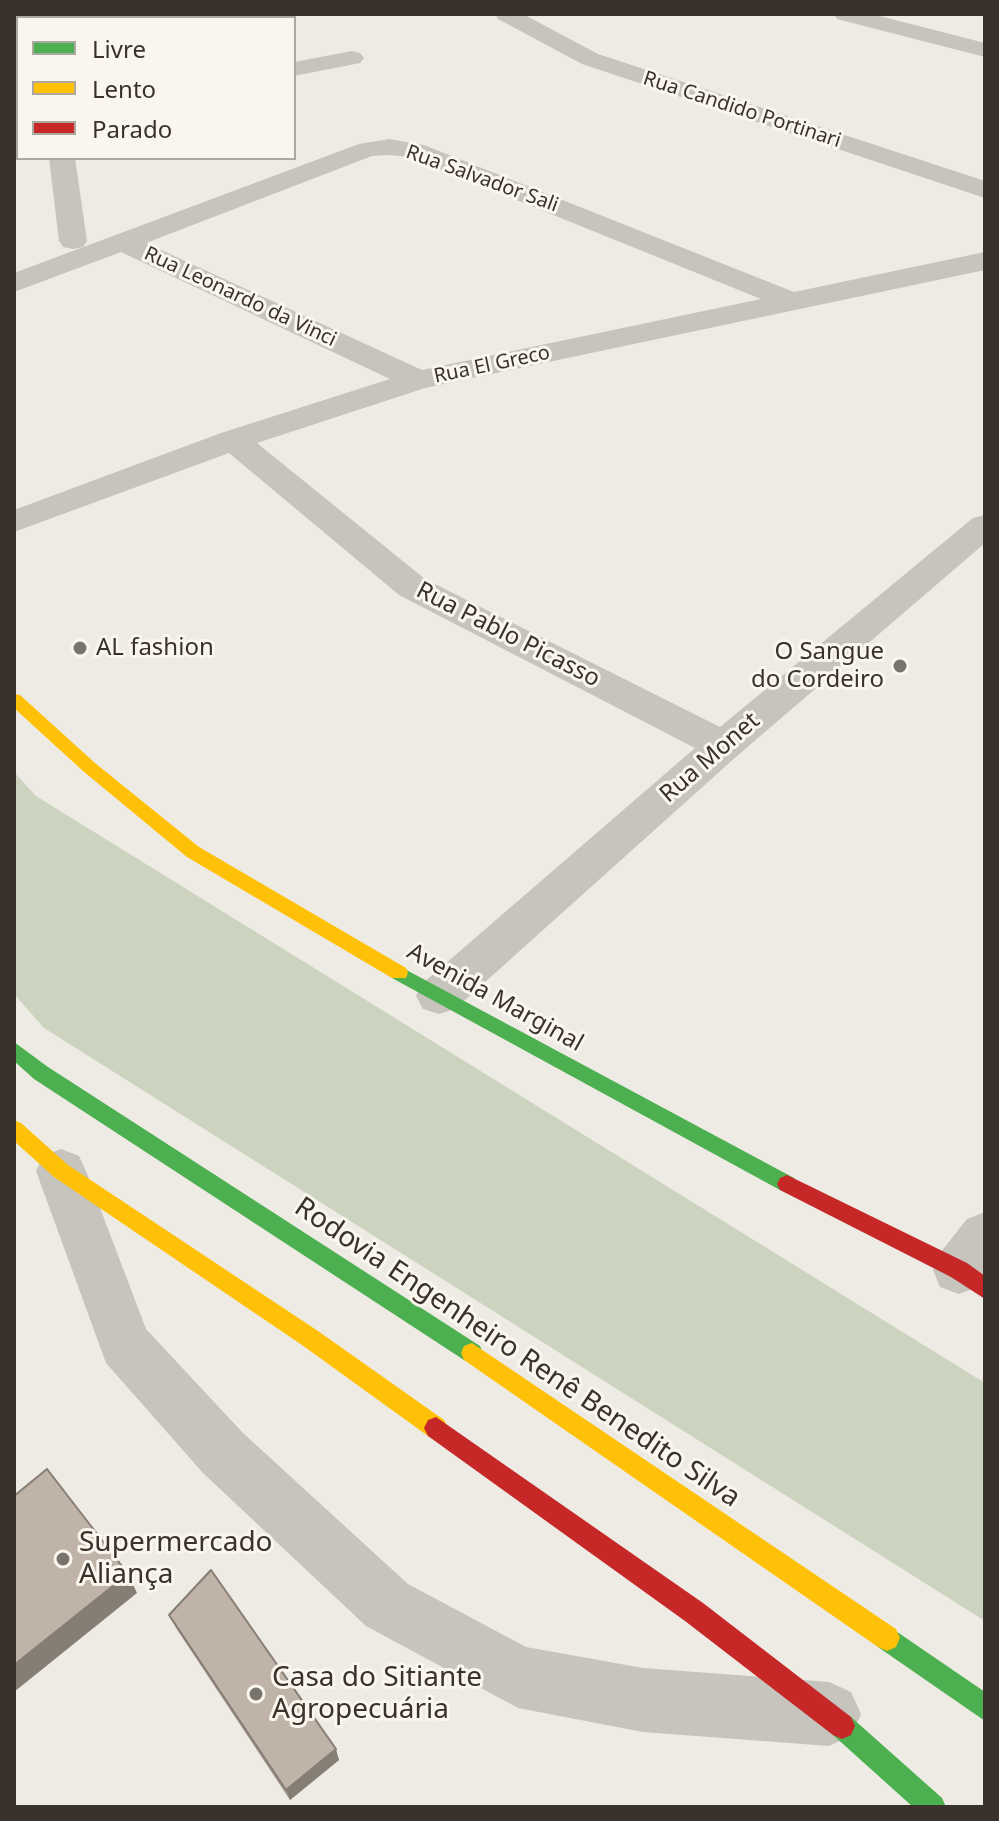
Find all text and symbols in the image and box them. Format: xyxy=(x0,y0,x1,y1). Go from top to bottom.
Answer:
legend xyxy=(16,16,296,160)
text: Livre xyxy=(92,32,146,65)
street label: Rua Candido Portinari xyxy=(640,67,844,153)
text: Lento xyxy=(92,72,156,105)
text: Parado xyxy=(92,112,172,145)
street label: Rua Salvador Sali xyxy=(403,140,561,218)
street label: Rua Leonardo da Vinci xyxy=(140,242,340,352)
street label: Rua El Greco xyxy=(432,341,552,389)
street label: Rua Pablo Picasso xyxy=(411,576,605,694)
place label: AL fashion xyxy=(96,634,214,662)
place label: O Sangue do Cordeiro xyxy=(751,638,884,694)
marker: AL fashion xyxy=(71,639,89,657)
marker: O Sangue do Cordeiro xyxy=(891,657,909,675)
street label: Rua Monet xyxy=(654,707,766,809)
street label: Avenida Marginal xyxy=(402,938,588,1058)
street label: Rodovia Engenheiro Renê Benedito Silva xyxy=(288,1191,746,1515)
place label: Supermercado Aliança xyxy=(79,1526,273,1592)
marker: Supermercado Aliança xyxy=(54,1550,72,1568)
place label: Casa do Sitiante Agropecuária xyxy=(272,1661,482,1727)
marker: Casa do Sitiante Agropecuária xyxy=(247,1685,265,1703)

